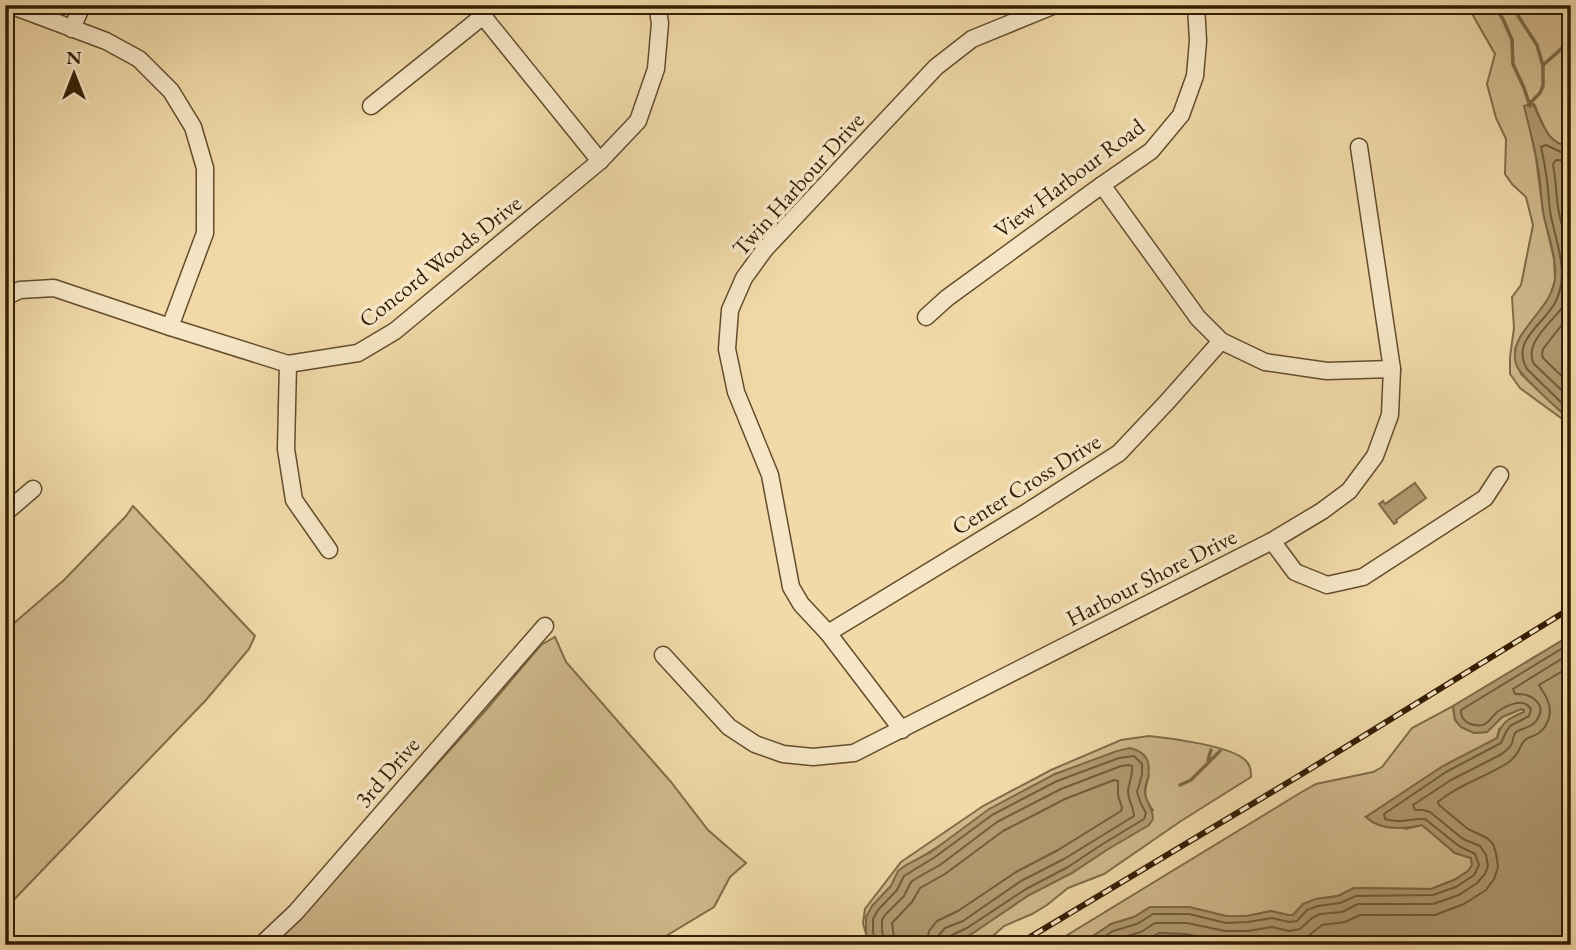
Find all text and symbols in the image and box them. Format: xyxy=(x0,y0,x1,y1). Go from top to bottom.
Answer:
north arrow xyxy=(38,38,108,108)
text: N xyxy=(66,45,82,70)
street label: Twin Harbour Drive xyxy=(725,106,871,262)
street label: View Harbour Road xyxy=(988,111,1151,245)
street label: Concord Woods Drive xyxy=(353,188,527,334)
street label: Center Cross Drive xyxy=(946,426,1106,542)
street label: Harbour Shore Drive xyxy=(1061,521,1241,633)
street label: 3rd Drive xyxy=(348,730,426,814)

